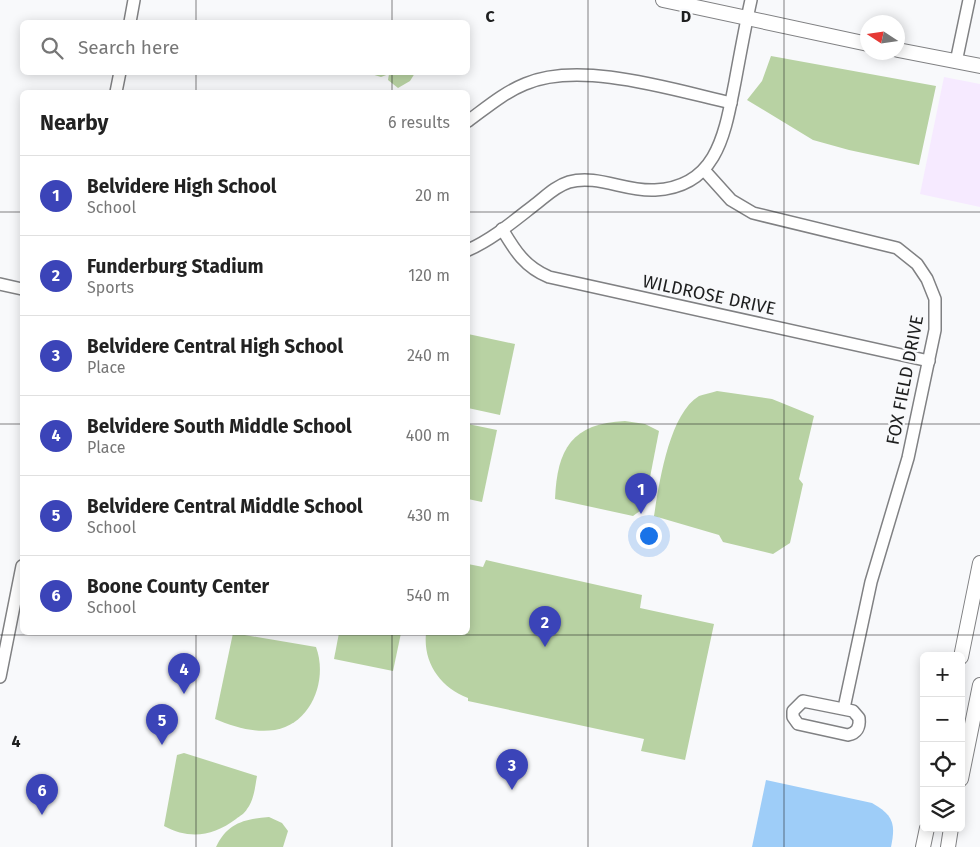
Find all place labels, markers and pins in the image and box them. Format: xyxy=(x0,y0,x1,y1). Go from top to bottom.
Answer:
pin: 1 xyxy=(625,473,657,514)
pin: 2 xyxy=(529,606,561,647)
pin: 4 xyxy=(168,653,200,694)
pin: 5 xyxy=(146,704,178,745)
pin: 3 xyxy=(496,749,528,790)
pin: 6 xyxy=(26,774,58,815)

